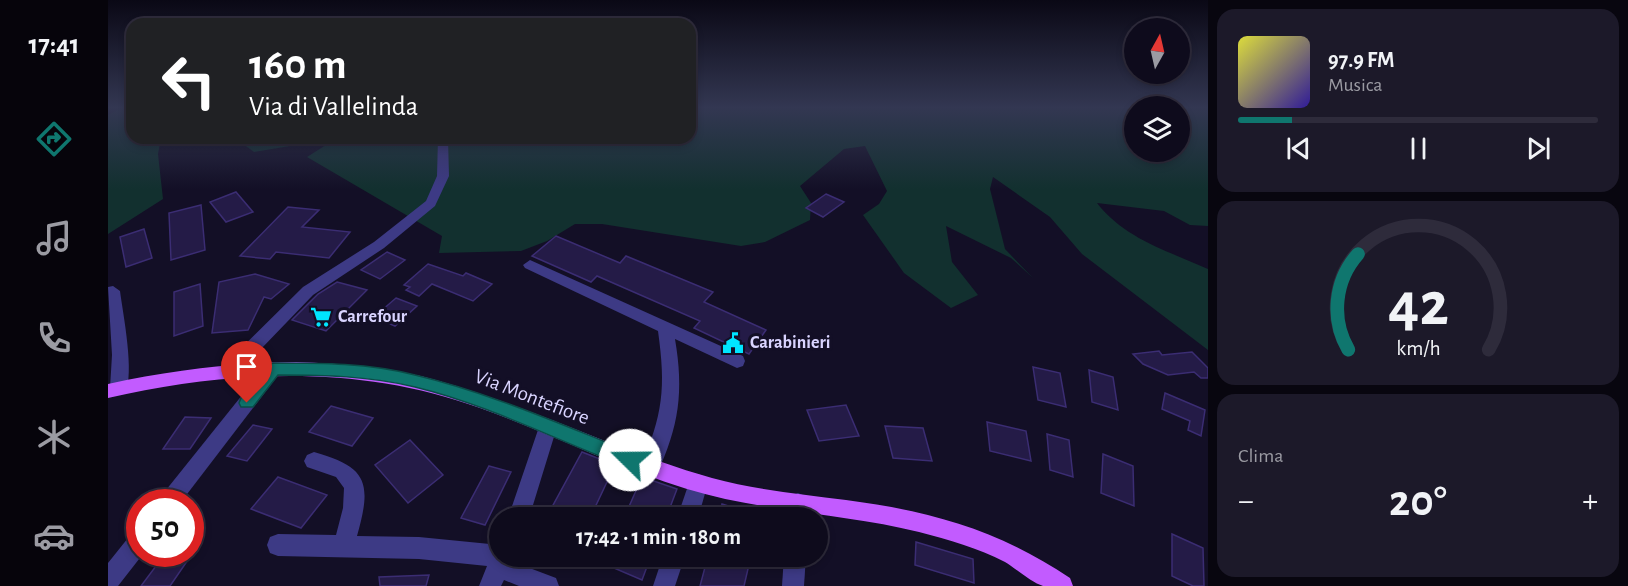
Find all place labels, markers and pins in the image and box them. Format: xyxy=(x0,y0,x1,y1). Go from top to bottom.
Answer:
supermarket icon: Carrefour xyxy=(309,305,333,329)
place label: Carrefour xyxy=(338,308,408,326)
public building icon: Carabinieri xyxy=(721,331,745,355)
place label: Carabinieri xyxy=(750,334,830,352)
pin xyxy=(221,341,272,403)

